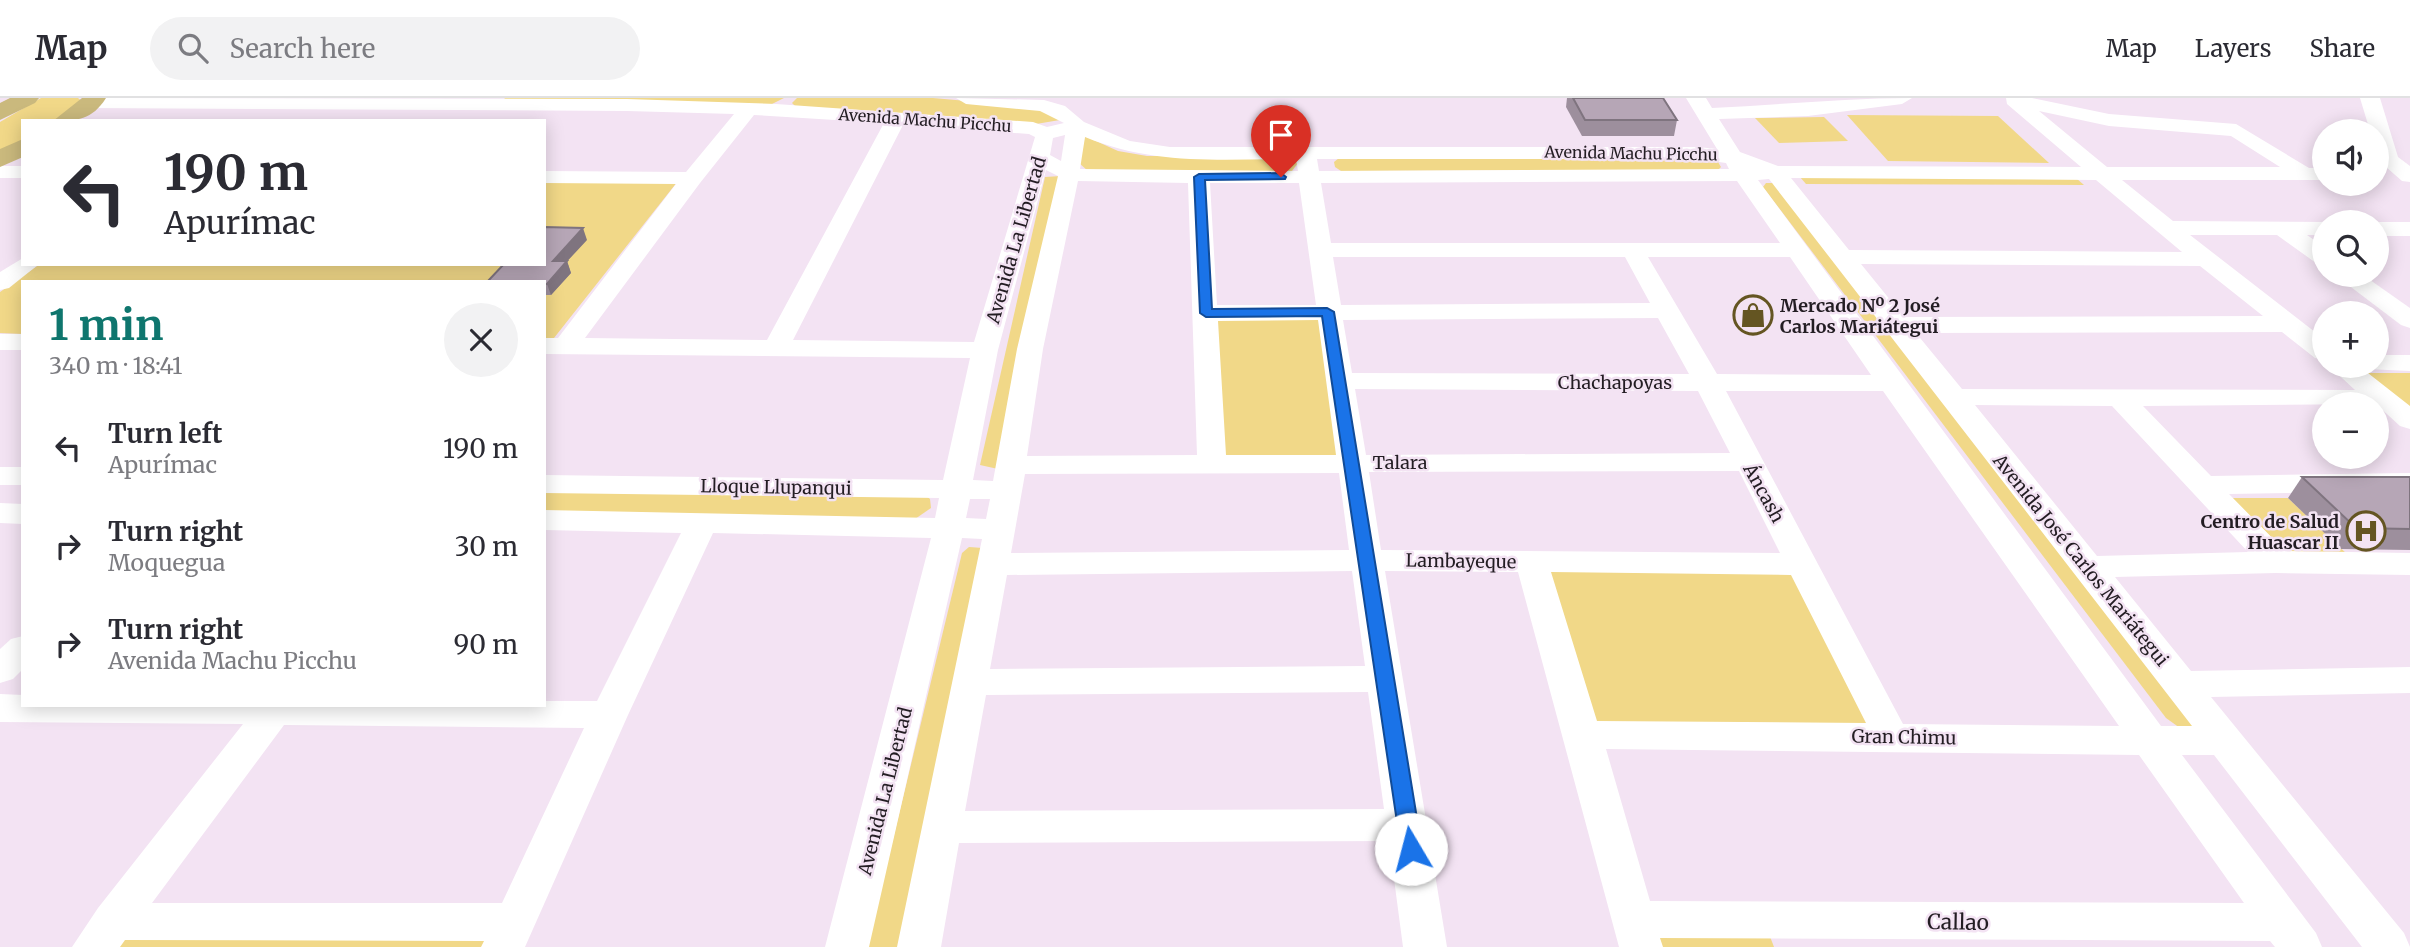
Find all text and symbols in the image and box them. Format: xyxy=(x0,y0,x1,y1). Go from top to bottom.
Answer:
search box xyxy=(150,17,640,80)
text: Map xyxy=(35,28,108,69)
icon: search xyxy=(174,29,212,67)
text: Search here xyxy=(230,32,375,65)
text: Map xyxy=(2106,33,2157,64)
text: Layers xyxy=(2195,33,2271,64)
text: Share xyxy=(2309,33,2375,64)
street label: Avenida Machu Picchu xyxy=(837,104,1012,136)
pin xyxy=(1251,105,1311,177)
icon: arrive xyxy=(1262,116,1300,154)
map controls xyxy=(2312,119,2389,469)
button: sound xyxy=(2312,119,2389,196)
street label: Avenida Machu Picchu xyxy=(1543,141,1718,165)
text: 190 m xyxy=(164,142,308,203)
icon: left xyxy=(49,147,140,238)
street label: Avenida La Libertad xyxy=(981,154,1051,327)
text: Apurímac xyxy=(164,203,316,243)
button: search xyxy=(2312,210,2389,287)
shop icon: Mercado Nº 2 José Carlos Mariátegui xyxy=(1732,294,1774,336)
place label: Mercado Nº 2 José Carlos Mariátegui xyxy=(1780,294,1940,338)
text: 1 min xyxy=(49,299,163,351)
button: + xyxy=(2312,301,2389,378)
button: close xyxy=(444,303,518,377)
text: 340 m · 18:41 xyxy=(49,351,182,380)
street label: Chachapoyas xyxy=(1558,371,1672,394)
button: − xyxy=(2312,392,2389,469)
text: Turn left xyxy=(108,417,222,450)
icon: left xyxy=(49,429,87,467)
text: 190 m xyxy=(443,432,518,465)
street label: Avenida José Carlos Mariátegui xyxy=(1988,449,2174,671)
text: Apurímac xyxy=(108,450,217,479)
street label: Talara xyxy=(1373,451,1428,474)
street label: Áncash xyxy=(1738,459,1790,527)
street label: Lloque Llupanqui xyxy=(700,474,852,500)
place label: Centro de Salud Huascar II xyxy=(2201,510,2339,554)
hospital icon: Centro de Salud Huascar II xyxy=(2345,510,2387,552)
text: Turn right xyxy=(108,515,243,548)
icon: right xyxy=(49,527,87,565)
text: 30 m xyxy=(455,530,518,563)
text: Moquegua xyxy=(108,548,225,577)
street label: Lambayeque xyxy=(1406,549,1516,573)
text: Turn right xyxy=(108,613,243,646)
icon: right xyxy=(49,625,87,663)
text: 90 m xyxy=(454,628,518,661)
text: Avenida Machu Picchu xyxy=(108,646,357,675)
street label: Avenida La Libertad xyxy=(853,704,917,878)
street label: Gran Chimu xyxy=(1851,725,1957,749)
position arrow xyxy=(1374,812,1448,886)
street label: Callao xyxy=(1927,908,1989,936)

